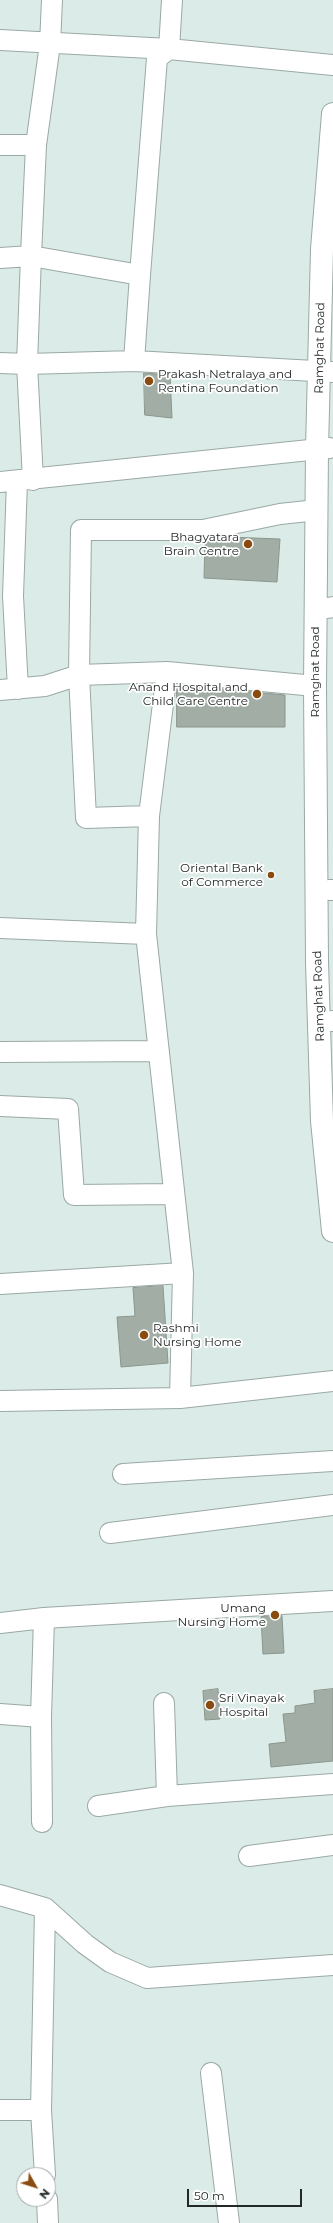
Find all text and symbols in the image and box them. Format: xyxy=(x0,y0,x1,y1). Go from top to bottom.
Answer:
street label: Ramghat Road xyxy=(312,302,328,394)
place label: Prakash Netralaya and Rentina Foundation xyxy=(158,367,292,395)
marker: Prakash Netralaya and Rentina Foundation xyxy=(143,375,155,387)
place label: Bhagyatara Brain Centre xyxy=(164,530,239,558)
marker: Bhagyatara Brain Centre xyxy=(242,538,254,550)
street label: Ramghat Road xyxy=(308,626,322,718)
place label: Anand Hospital and Child Care Centre xyxy=(129,680,248,708)
marker: Anand Hospital and Child Care Centre xyxy=(251,688,263,700)
place label: Oriental Bank of Commerce xyxy=(180,861,263,889)
marker: Oriental Bank of Commerce xyxy=(266,870,276,880)
street label: Ramghat Road xyxy=(310,950,328,1042)
place label: Rashmi Nursing Home xyxy=(153,1321,241,1349)
marker: Rashmi Nursing Home xyxy=(138,1329,150,1341)
place label: Umang Nursing Home xyxy=(178,1601,266,1629)
marker: Umang Nursing Home xyxy=(269,1609,281,1621)
place label: Sri Vinayak Hospital xyxy=(219,1691,284,1719)
marker: Sri Vinayak Hospital xyxy=(204,1699,216,1711)
north arrow xyxy=(16,2167,56,2207)
scale bar xyxy=(189,2181,304,2207)
text: N xyxy=(36,2186,53,2202)
text: 50 m xyxy=(194,2188,225,2203)

